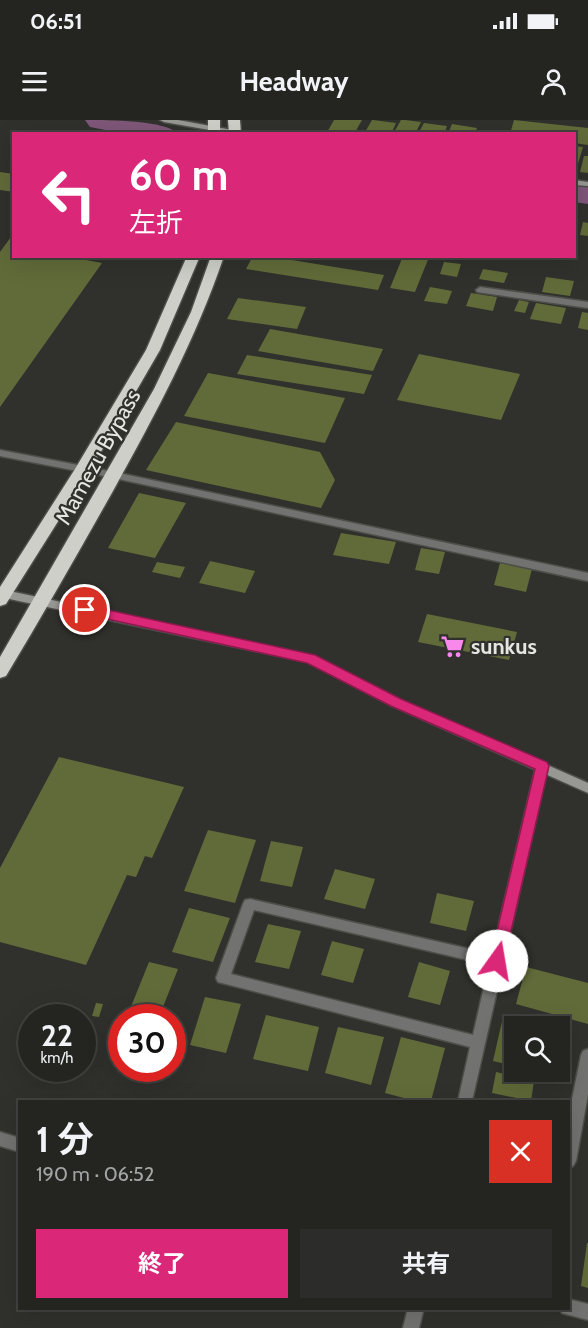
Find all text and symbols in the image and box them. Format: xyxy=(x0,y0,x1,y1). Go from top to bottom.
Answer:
text: 06:51 xyxy=(30,8,83,35)
icon: menu xyxy=(18,65,51,98)
text: Headway xyxy=(240,65,348,98)
icon: person xyxy=(537,65,570,98)
text: 60 m xyxy=(129,149,228,201)
icon: left xyxy=(30,156,108,234)
text: 左折 xyxy=(129,206,183,239)
street label: Mamezu Bypass xyxy=(50,385,146,529)
pin xyxy=(59,584,110,635)
icon: arrive xyxy=(68,593,101,626)
supermarket icon: sunkus xyxy=(440,633,466,659)
place label: sunkus xyxy=(471,633,537,660)
position arrow xyxy=(465,929,529,993)
speed limit sign: 30 xyxy=(108,1004,186,1082)
map controls xyxy=(504,1016,570,1082)
button: search xyxy=(504,1016,570,1082)
text: 22 xyxy=(41,1017,73,1054)
text: km/h xyxy=(41,1049,73,1067)
text: 1 分 xyxy=(36,1117,93,1161)
button: close xyxy=(489,1120,552,1183)
text: 190 m · 06:52 xyxy=(36,1162,154,1186)
button: 終了 xyxy=(36,1229,288,1298)
button: 共有 xyxy=(300,1229,552,1298)

